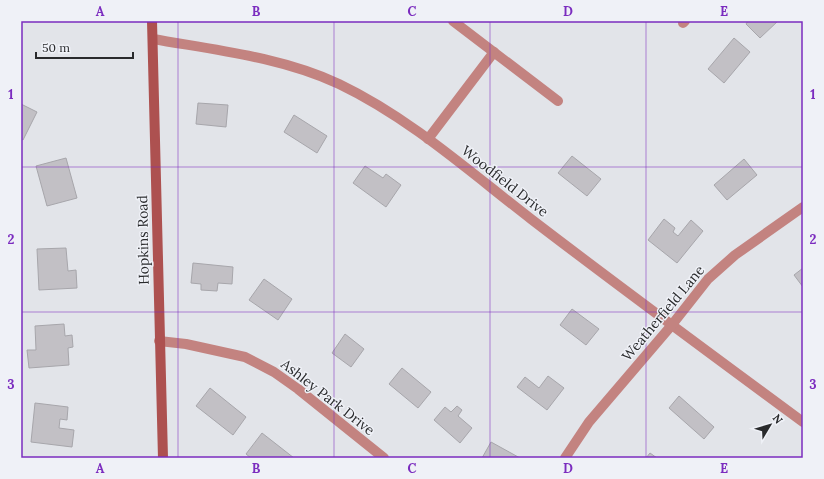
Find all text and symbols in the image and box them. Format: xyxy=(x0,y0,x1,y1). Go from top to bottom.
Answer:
text: A xyxy=(96,3,105,20)
text: B xyxy=(252,3,261,20)
text: C xyxy=(408,3,417,20)
text: D xyxy=(563,3,573,20)
text: E xyxy=(720,3,728,20)
scale bar xyxy=(36,34,133,60)
text: 50 m xyxy=(42,40,70,55)
text: 1 xyxy=(8,86,14,103)
text: 1 xyxy=(810,86,816,103)
street label: Woodfield Drive xyxy=(458,141,552,221)
street label: Hopkins Road xyxy=(133,195,153,285)
text: 2 xyxy=(8,231,15,248)
text: 2 xyxy=(810,231,817,248)
street label: Weatherfield Lane xyxy=(618,261,709,365)
street label: Ashley Park Drive xyxy=(277,354,379,439)
text: 3 xyxy=(7,376,15,393)
text: 3 xyxy=(809,376,817,393)
north arrow xyxy=(750,405,790,445)
text: N xyxy=(770,411,786,427)
text: A xyxy=(96,460,105,477)
text: B xyxy=(252,460,261,477)
text: C xyxy=(408,460,417,477)
text: D xyxy=(563,460,573,477)
text: E xyxy=(720,460,728,477)

